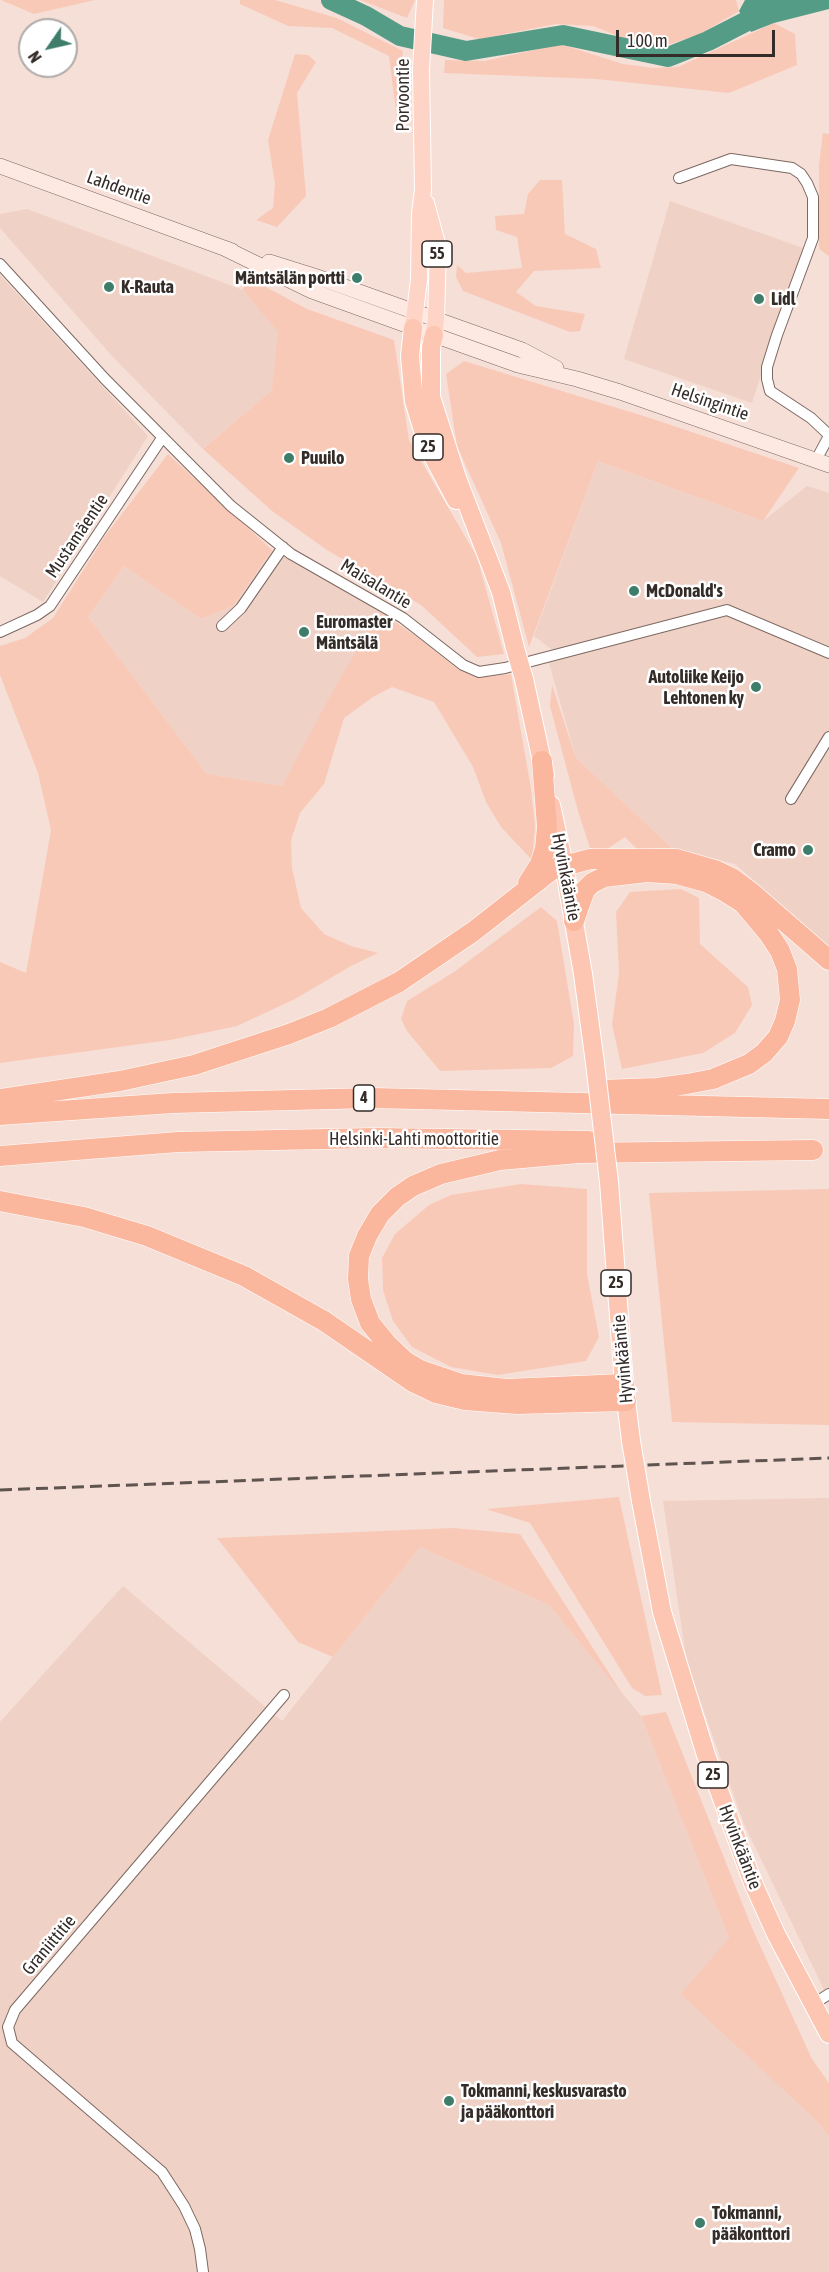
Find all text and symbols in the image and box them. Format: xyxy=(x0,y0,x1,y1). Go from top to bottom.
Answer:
north arrow xyxy=(18,18,78,78)
scale bar xyxy=(619,18,778,56)
text: 100 m xyxy=(627,30,668,51)
text: N xyxy=(25,48,45,66)
street label: Porvoontie xyxy=(392,59,414,131)
street label: Lahdentie xyxy=(84,166,154,210)
road number: 55 xyxy=(422,241,452,267)
place label: Mäntsälän portti xyxy=(235,267,345,289)
marker: Mäntsälän portti xyxy=(350,271,364,285)
place label: K-Rauta xyxy=(121,276,174,298)
marker: K-Rauta xyxy=(102,280,116,294)
place label: Lidl xyxy=(771,288,795,310)
marker: Lidl xyxy=(752,292,766,306)
street label: Helsingintie xyxy=(668,379,752,425)
road number: 25 xyxy=(413,434,443,460)
place label: Puuilo xyxy=(301,447,344,469)
marker: Puuilo xyxy=(282,451,296,465)
street label: Mustamäentie xyxy=(41,490,113,582)
street label: Maisalantie xyxy=(337,554,415,614)
place label: McDonald's xyxy=(646,580,723,602)
marker: McDonald's xyxy=(627,584,641,598)
place label: Euromaster Mäntsälä xyxy=(316,611,392,654)
marker: Euromaster Mäntsälä xyxy=(297,625,311,639)
place label: Autoliike Keijo Lehtonen ky xyxy=(648,666,744,708)
marker: Autoliike Keijo Lehtonen ky xyxy=(749,680,763,694)
street label: Hyvinkääntie xyxy=(547,831,585,923)
place label: Cramo xyxy=(753,839,796,861)
marker: Cramo xyxy=(801,843,815,857)
road number: 4 xyxy=(354,1085,374,1111)
street label: Helsinki-Lahti moottoritie xyxy=(329,1128,499,1150)
road number: 25 xyxy=(601,1270,631,1296)
street label: Hyvinkääntie xyxy=(608,1314,638,1404)
road number: 25 xyxy=(698,1762,728,1788)
street label: Hyvinkääntie xyxy=(714,1802,766,1892)
street label: Graniittitie xyxy=(18,1911,80,1979)
place label: Tokmanni, keskusvarasto ja pääkonttori xyxy=(461,2080,627,2122)
marker: Tokmanni, keskusvarasto ja pääkonttori xyxy=(442,2094,456,2108)
place label: Tokmanni, pääkonttori xyxy=(712,2202,790,2244)
marker: Tokmanni, pääkonttori xyxy=(693,2216,707,2230)

